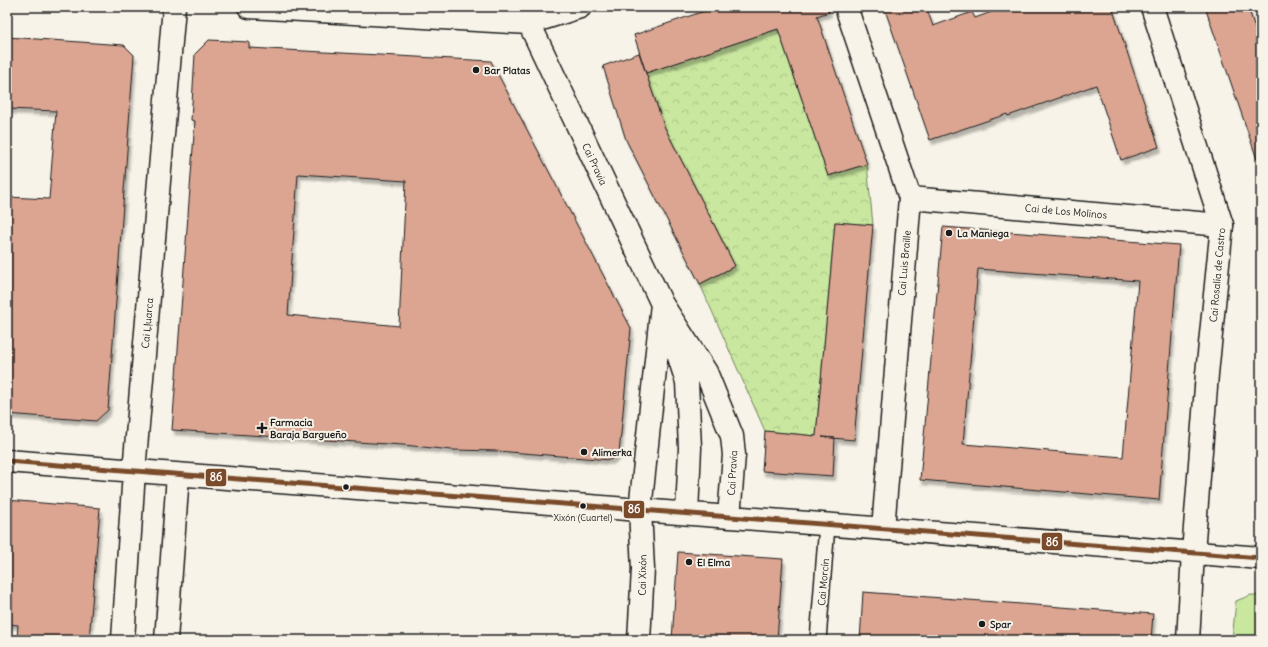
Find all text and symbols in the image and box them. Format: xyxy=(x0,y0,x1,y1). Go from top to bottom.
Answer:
place label: Bar Platas xyxy=(484,64,531,77)
marker: Bar Platas xyxy=(471,65,481,75)
street label: Cai Pravia xyxy=(579,141,610,188)
street label: Cai de Los Molinos xyxy=(1024,201,1108,222)
place label: La Maniega xyxy=(957,227,1009,240)
street label: Cai Rosalía de Castro xyxy=(1207,227,1228,323)
marker: La Maniega xyxy=(944,228,954,238)
street label: Cai Luis Braille xyxy=(895,230,914,296)
street label: Cai Ḷḷuarca xyxy=(139,297,156,349)
place label: Farmacia Baraja Bargueño xyxy=(270,416,347,441)
marker: Farmacia Baraja Bargueño xyxy=(257,423,267,433)
place label: Alimerka xyxy=(592,446,632,459)
marker: Alimerka xyxy=(579,447,589,457)
street label: Cai Pravia xyxy=(725,450,740,496)
line badge: 86 xyxy=(205,468,227,487)
text: 86 xyxy=(210,470,222,484)
unlabelled marker xyxy=(341,482,351,492)
line badge: 86 xyxy=(623,500,645,519)
marker: Xixón (Cuartel) xyxy=(578,501,588,511)
text: 86 xyxy=(628,502,640,516)
place label: Xixón (Cuartel) xyxy=(553,512,613,523)
line badge: 86 xyxy=(1041,532,1063,551)
text: 86 xyxy=(1046,535,1058,549)
street label: Cai Xixón xyxy=(636,554,649,596)
place label: El Elma xyxy=(697,556,730,569)
marker: El Elma xyxy=(684,557,694,567)
street label: Cai Morcín xyxy=(815,558,832,606)
place label: Spar xyxy=(990,618,1012,631)
marker: Spar xyxy=(977,619,987,629)

